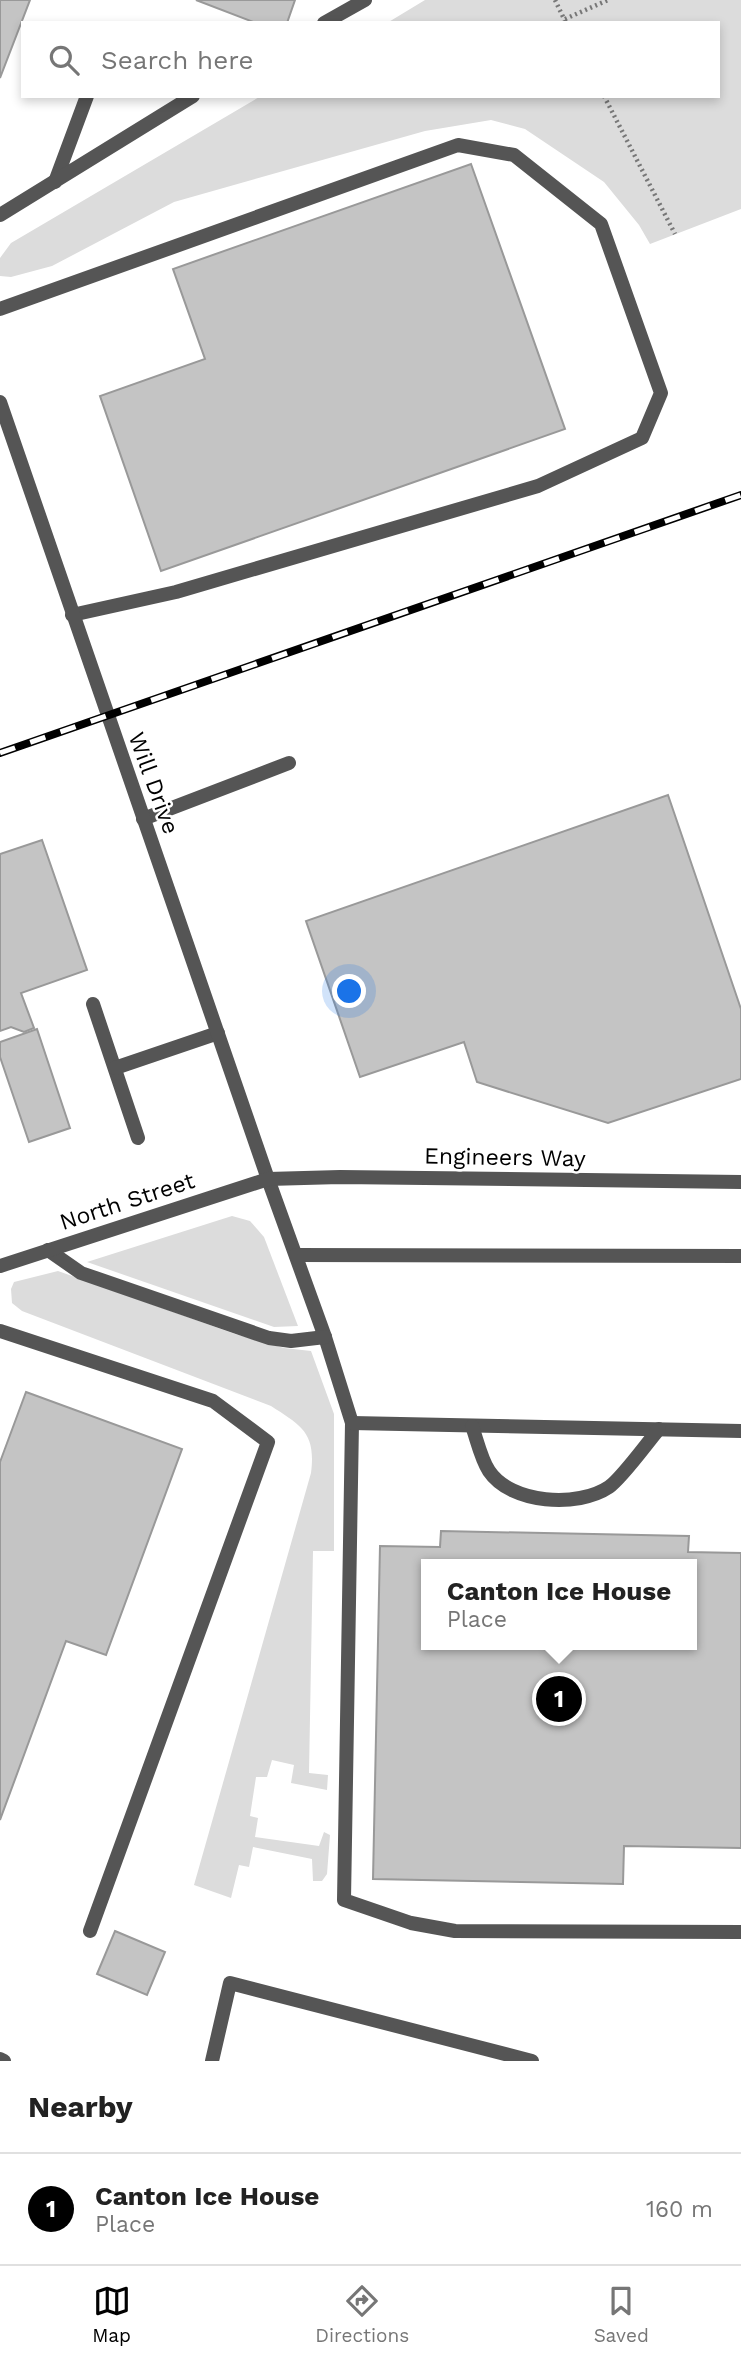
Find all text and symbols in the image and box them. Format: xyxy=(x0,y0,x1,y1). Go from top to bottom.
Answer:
search box xyxy=(21,21,720,98)
icon: search xyxy=(45,41,83,79)
text: Search here xyxy=(101,45,253,75)
street label: Will Drive xyxy=(123,728,184,838)
your location xyxy=(332,974,366,1008)
street label: Engineers Way xyxy=(424,1143,586,1172)
street label: North Street xyxy=(56,1167,198,1236)
popup xyxy=(421,1559,697,1650)
text: Canton Ice House xyxy=(447,1576,671,1606)
text: Place xyxy=(447,1606,507,1633)
pin: 1 xyxy=(536,1673,582,1725)
text: Nearby xyxy=(28,2089,133,2124)
text: Canton Ice House xyxy=(95,2181,319,2211)
text: 1 xyxy=(46,2196,56,2223)
text: 160 m xyxy=(646,2196,713,2223)
text: Place xyxy=(95,2211,155,2238)
tab: Map xyxy=(92,2282,131,2347)
tab: Directions xyxy=(315,2282,409,2347)
tab: Saved xyxy=(594,2282,649,2347)

